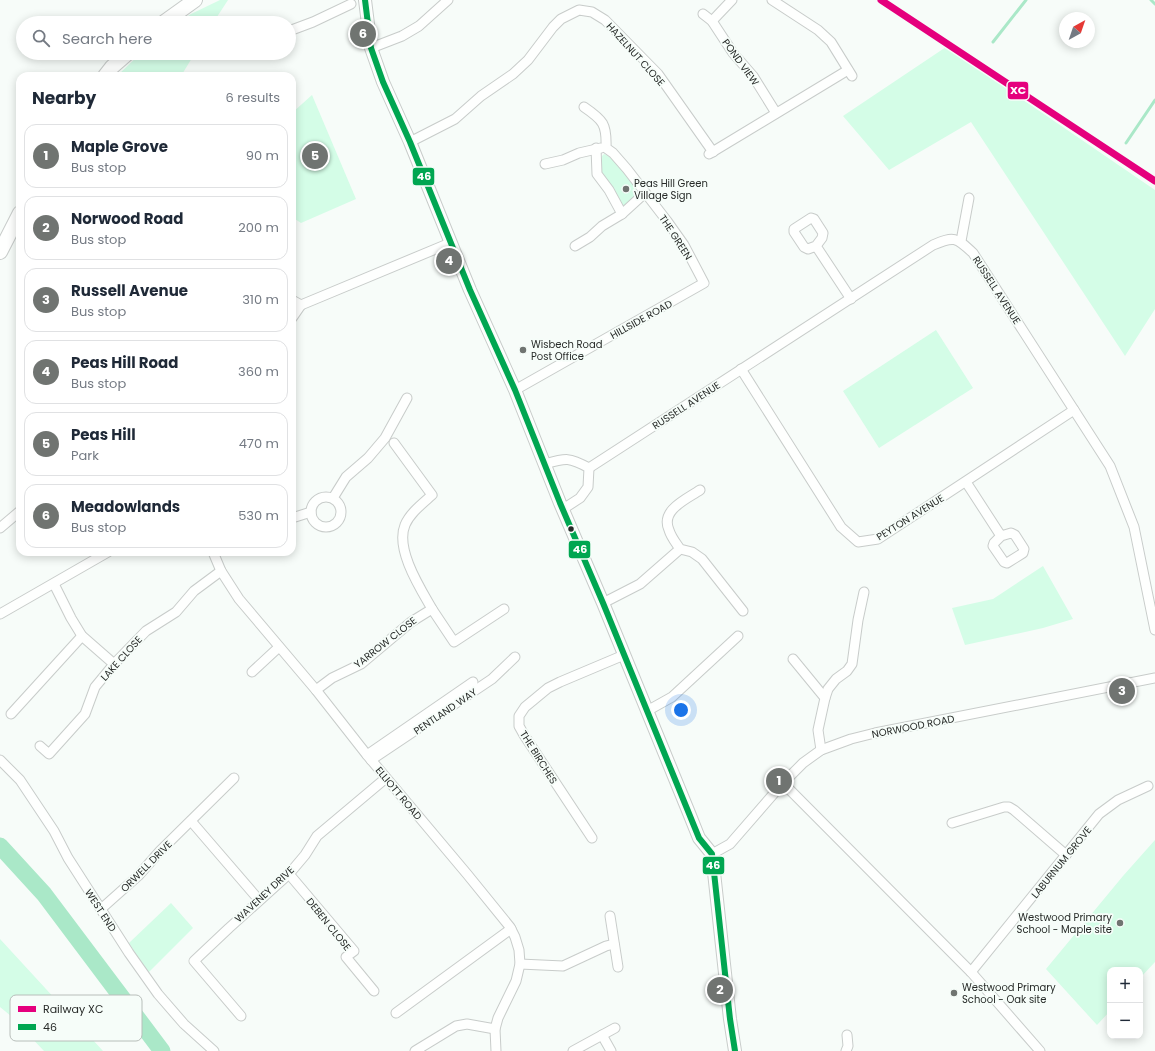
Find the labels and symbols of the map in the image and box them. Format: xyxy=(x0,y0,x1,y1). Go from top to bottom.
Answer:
north arrow xyxy=(1059,12,1095,48)
pin: 6 xyxy=(350,19,376,49)
street label: HAZELNUT CLOSE xyxy=(603,19,668,90)
street label: POND VIEW xyxy=(719,36,763,89)
line badge: XC xyxy=(1007,81,1029,100)
text: XC xyxy=(1010,82,1026,98)
pin: 5 xyxy=(302,141,328,171)
line badge: 46 xyxy=(412,167,435,186)
text: 46 xyxy=(417,168,431,184)
place label: Peas Hill Green Village Sign xyxy=(634,176,708,203)
marker: Peas Hill Green Village Sign xyxy=(621,184,631,194)
street label: THE GREEN xyxy=(655,212,696,263)
pin: 4 xyxy=(436,246,462,276)
street label: RUSSELL AVENUE xyxy=(969,253,1024,327)
street label: HILLSIDE ROAD xyxy=(607,296,675,343)
place label: Wisbech Road Post Office xyxy=(531,337,603,364)
marker: Wisbech Road Post Office xyxy=(518,345,528,355)
street label: RUSSELL AVENUE xyxy=(649,378,723,433)
street label: PEYTON AVENUE xyxy=(874,491,947,544)
unlabelled marker xyxy=(566,524,576,534)
line badge: 46 xyxy=(568,540,591,559)
text: 46 xyxy=(573,541,587,557)
street label: YARROW CLOSE xyxy=(351,613,420,672)
street label: LAKE CLOSE xyxy=(97,633,146,684)
pin: 3 xyxy=(1109,676,1135,706)
street label: PENTLAND WAY xyxy=(411,685,480,738)
your location xyxy=(671,700,691,720)
street label: NORWOOD ROAD xyxy=(870,711,956,742)
street label: THE BIRCHES xyxy=(516,728,561,787)
street label: ELLIOTT ROAD xyxy=(372,763,425,823)
pin: 1 xyxy=(766,766,792,796)
street label: LABURNUM GROVE xyxy=(1028,823,1095,902)
street label: ORWELL DRIVE xyxy=(117,837,176,896)
line badge: 46 xyxy=(702,856,725,875)
text: 46 xyxy=(706,857,720,873)
street label: WAVENEY DRIVE xyxy=(231,863,297,926)
street label: WEST END xyxy=(81,886,120,935)
street label: DEBEN CLOSE xyxy=(303,895,355,954)
place label: Westwood Primary School - Maple site xyxy=(1017,910,1112,937)
marker: Westwood Primary School - Maple site xyxy=(1115,918,1125,928)
pin: 2 xyxy=(707,975,733,1005)
place label: Westwood Primary School - Oak site xyxy=(962,980,1056,1007)
marker: Westwood Primary School - Oak site xyxy=(949,988,959,998)
legend xyxy=(10,995,142,1041)
text: Railway XC xyxy=(43,1001,103,1017)
text: 46 xyxy=(43,1019,57,1035)

